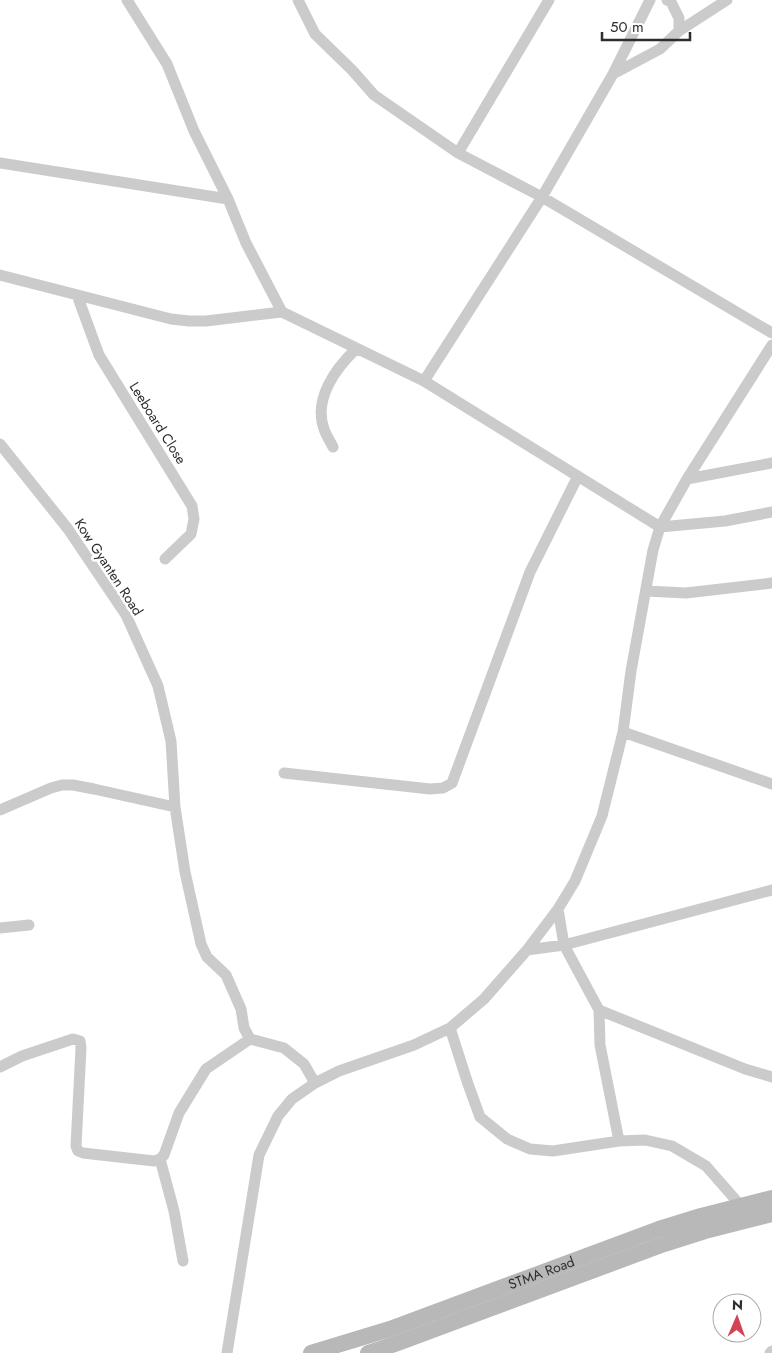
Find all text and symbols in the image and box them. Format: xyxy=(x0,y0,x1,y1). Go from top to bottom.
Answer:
scale bar xyxy=(602,10,690,42)
text: 50 m xyxy=(610,16,644,38)
street label: Leeboard Close xyxy=(125,378,191,468)
street label: Kow Gyanten Road xyxy=(70,514,148,620)
street label: STMA Road xyxy=(505,1251,577,1294)
north arrow xyxy=(712,1293,762,1343)
text: N xyxy=(732,1295,743,1315)

